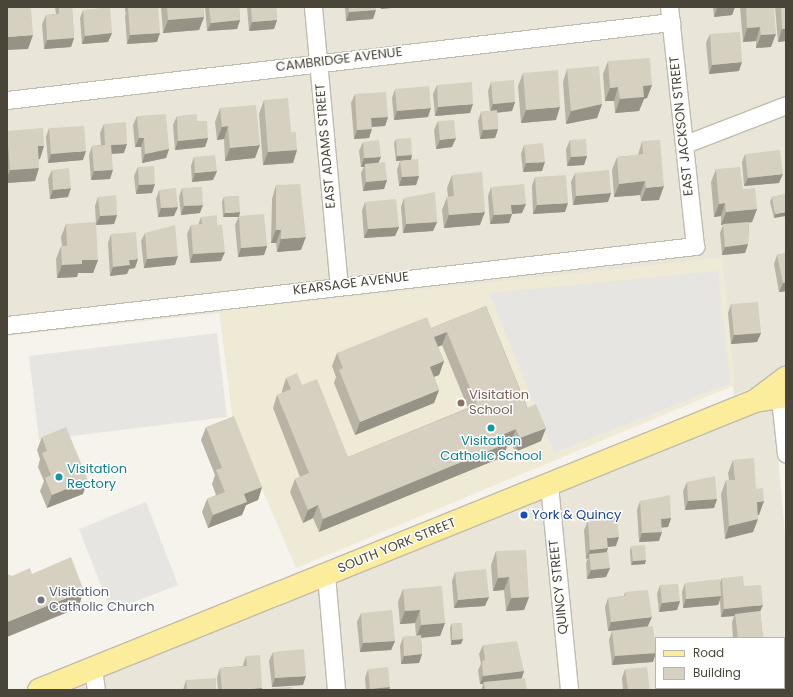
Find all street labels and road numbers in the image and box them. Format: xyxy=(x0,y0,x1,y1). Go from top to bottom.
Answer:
street label: CAMBRIDGE AVENUE xyxy=(275,45,403,75)
street label: EAST JACKSON STREET xyxy=(667,55,697,197)
street label: EAST ADAMS STREET xyxy=(313,83,339,209)
street label: KEARSAGE AVENUE xyxy=(292,269,410,299)
street label: SOUTH YORK STREET xyxy=(336,515,458,577)
street label: QUINCY STREET xyxy=(546,539,572,635)

